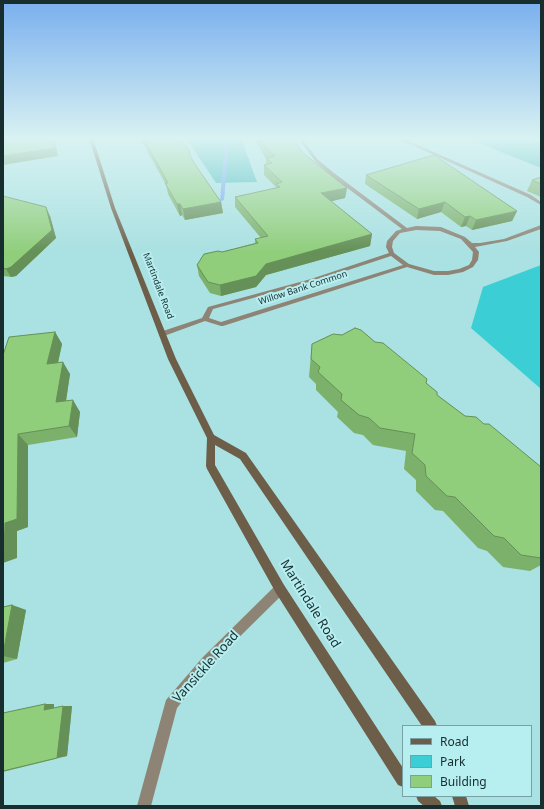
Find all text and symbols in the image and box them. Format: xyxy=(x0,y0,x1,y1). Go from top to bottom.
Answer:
street label: Martindale Road xyxy=(140,251,176,321)
street label: Willow Bank Common xyxy=(257,269,349,307)
street label: Martindale Road xyxy=(277,557,343,651)
street label: Vansickle Road xyxy=(170,628,242,706)
legend xyxy=(402,725,532,797)
text: Road xyxy=(440,733,469,750)
text: Park xyxy=(440,753,465,770)
text: Building xyxy=(440,773,487,790)

